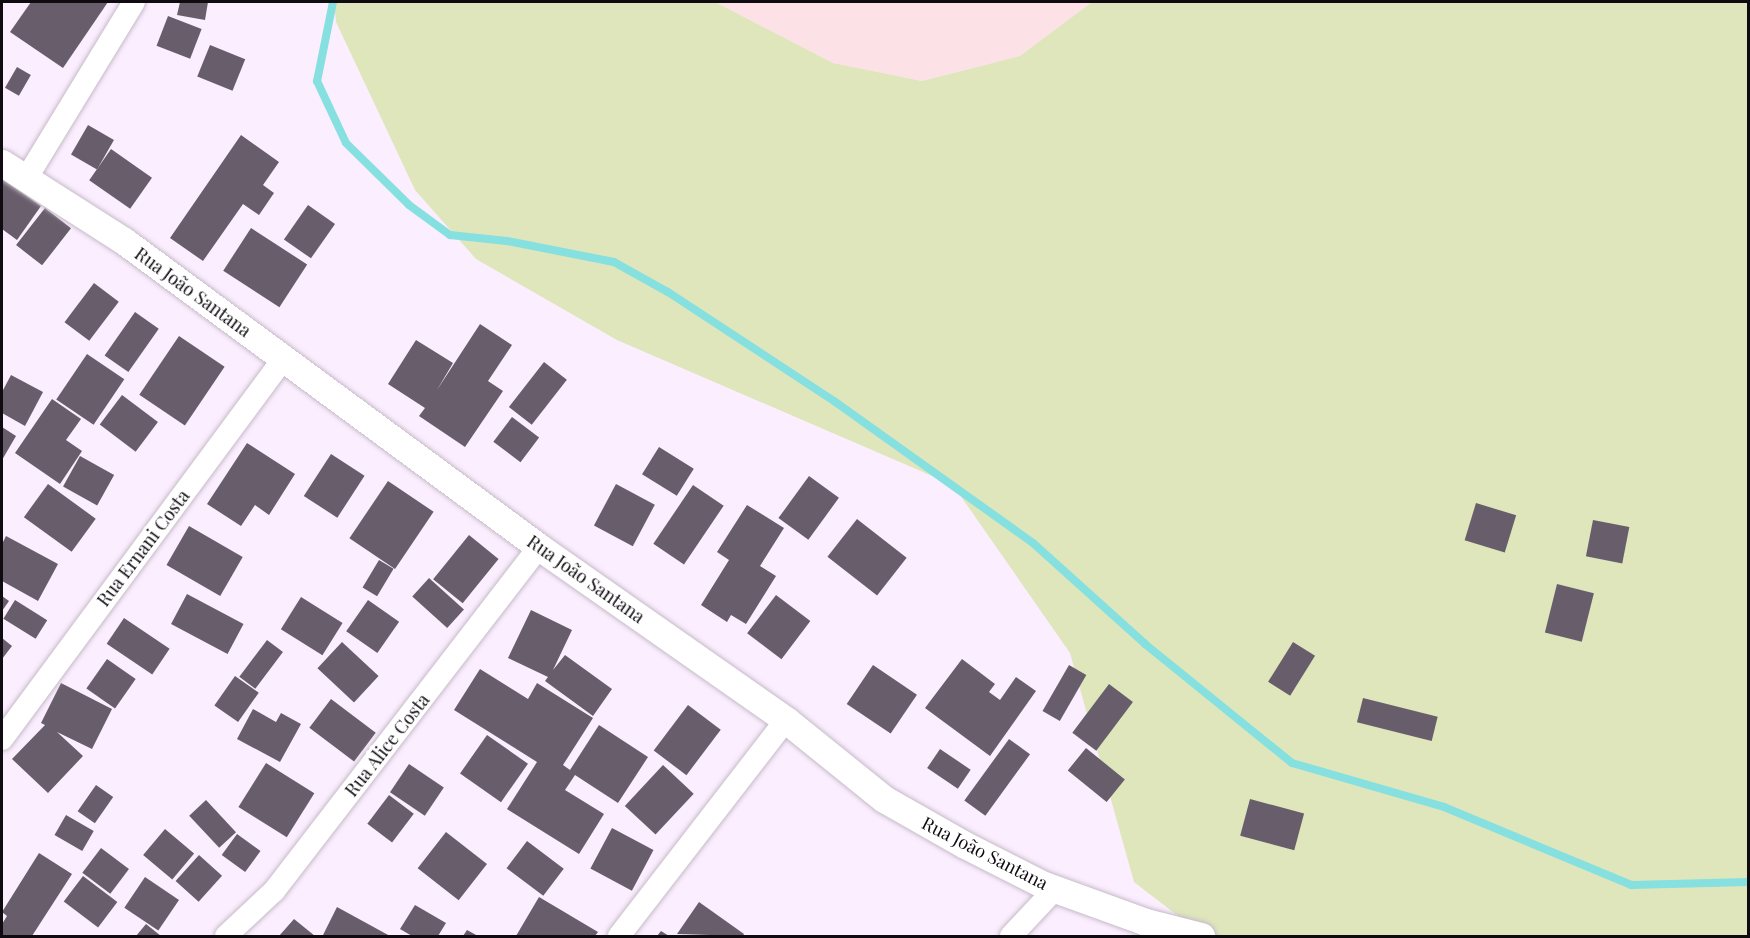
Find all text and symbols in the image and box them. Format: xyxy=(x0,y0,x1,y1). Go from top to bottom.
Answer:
street label: Rua João Santana xyxy=(131,242,255,342)
street label: Rua Ernani Costa xyxy=(92,485,194,611)
street label: Rua João Santana xyxy=(523,530,649,628)
street label: Rua Alice Costa xyxy=(340,689,434,801)
street label: Rua João Santana xyxy=(918,812,1052,894)

